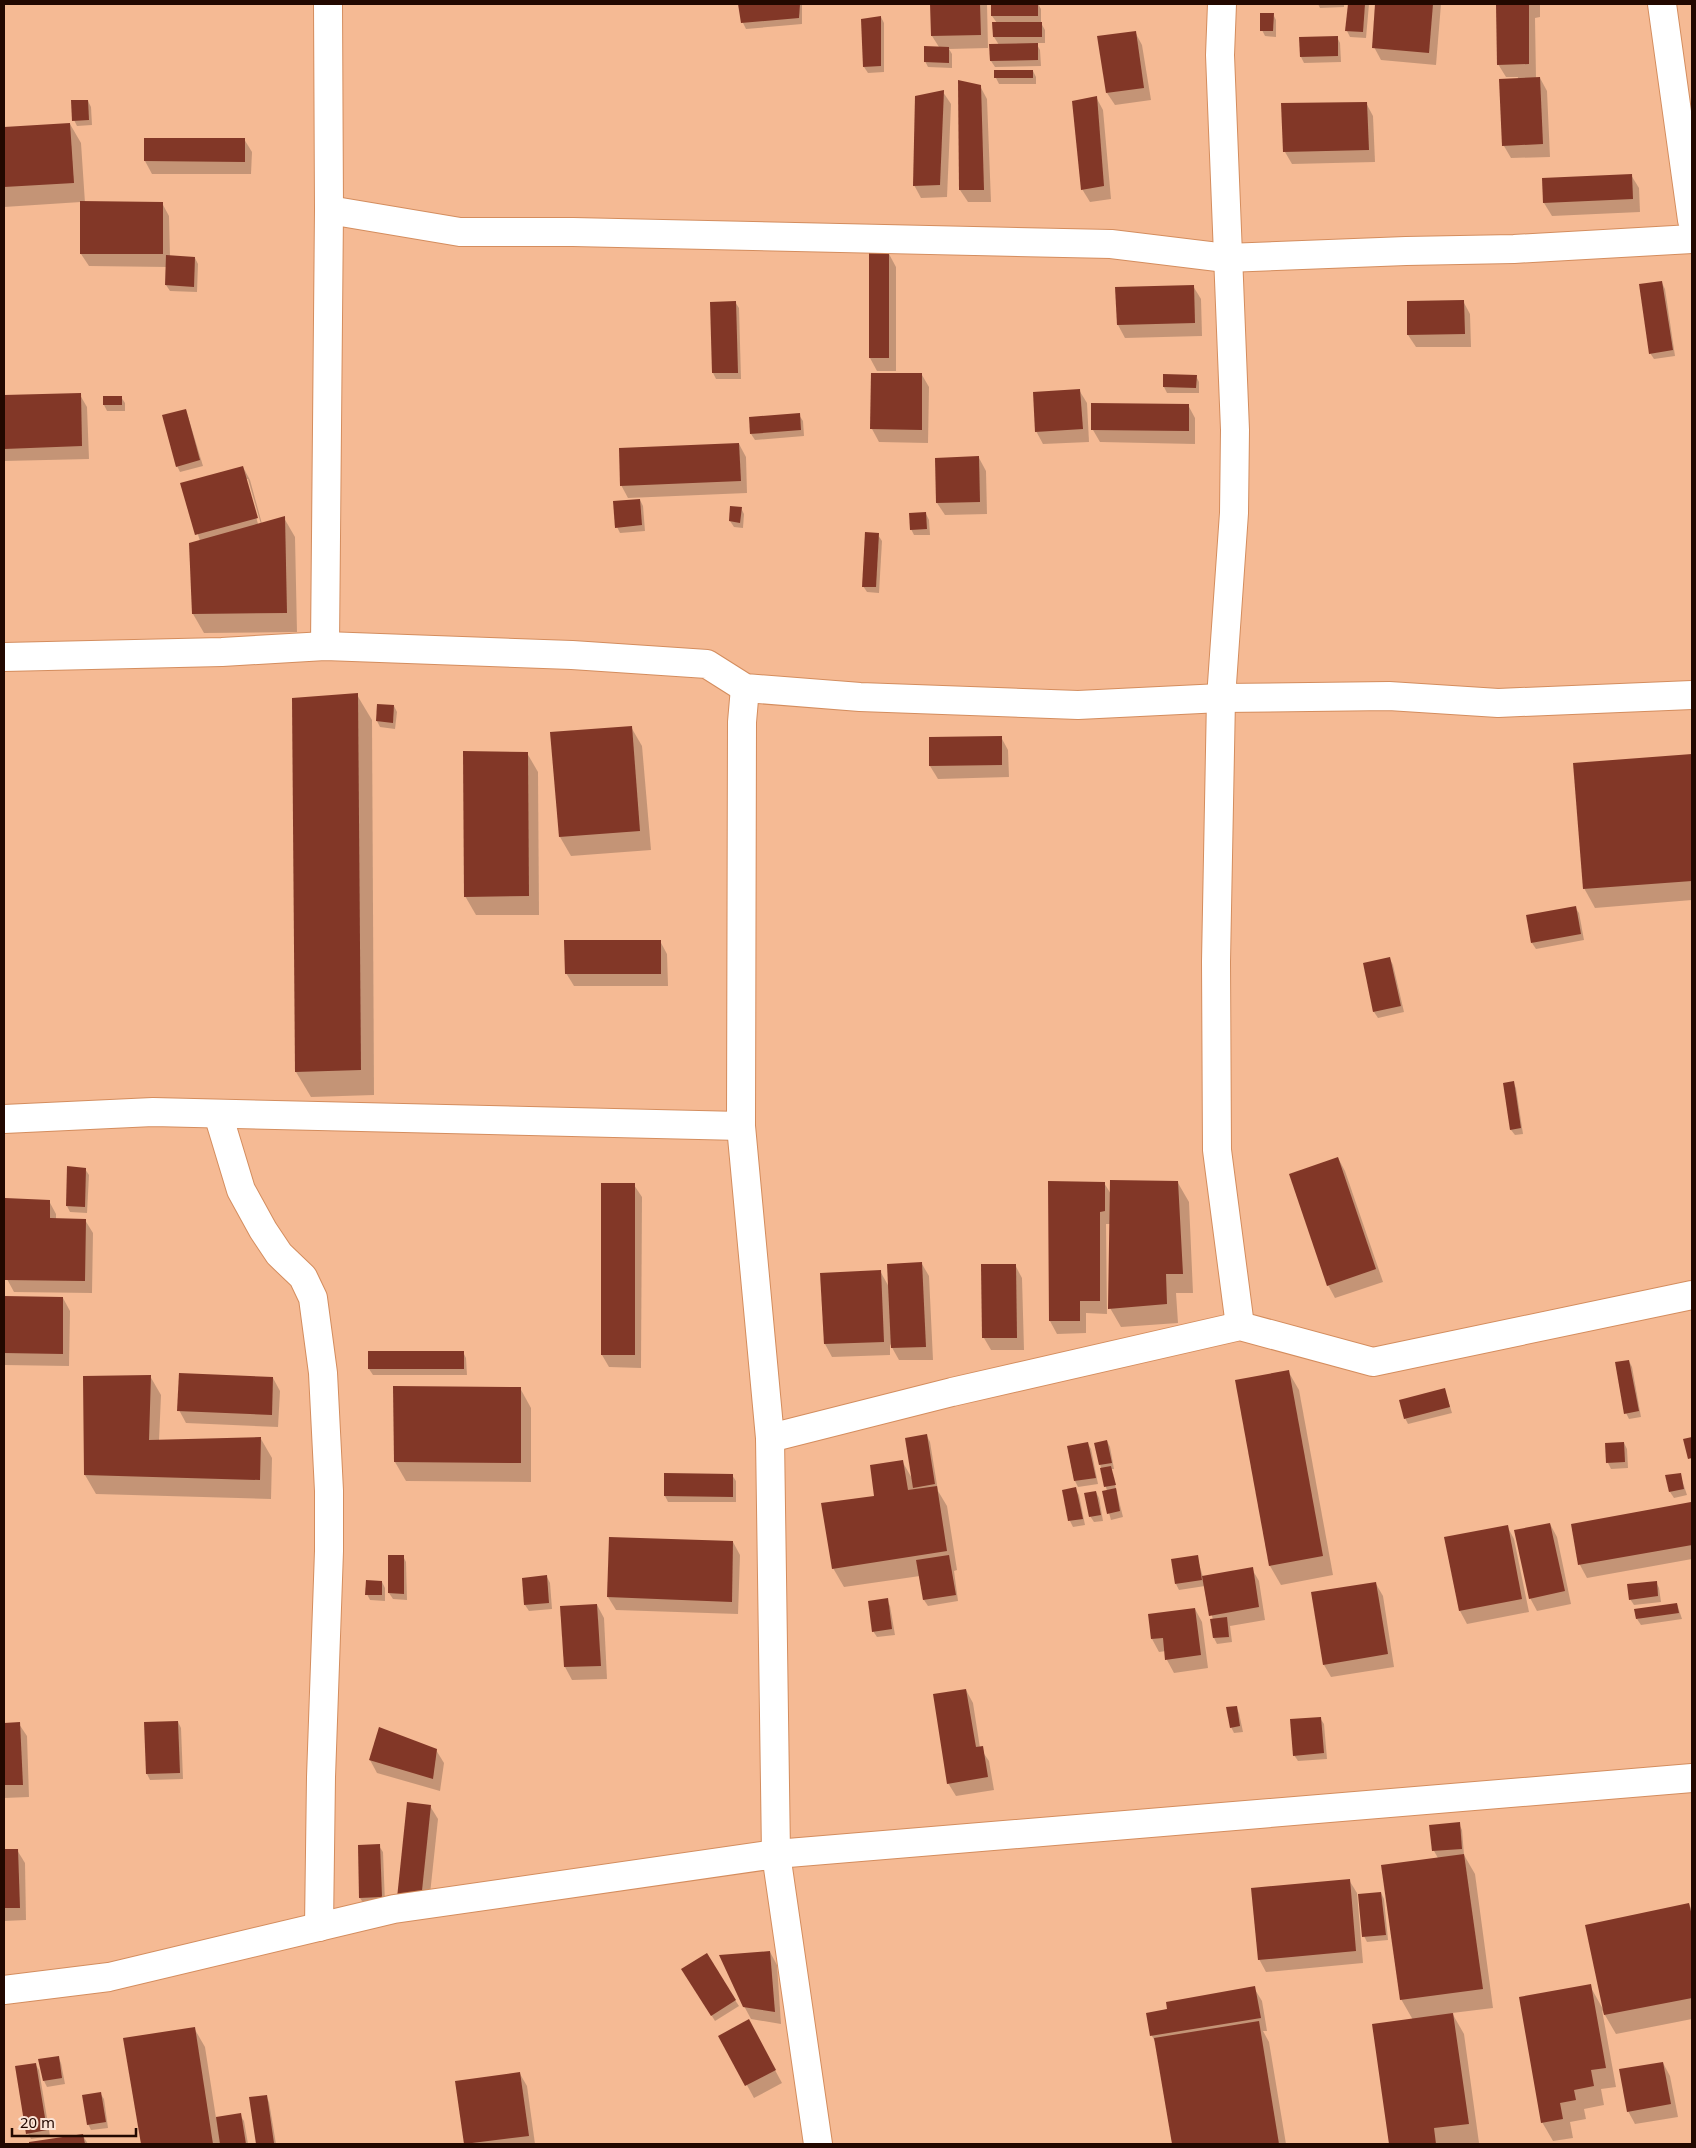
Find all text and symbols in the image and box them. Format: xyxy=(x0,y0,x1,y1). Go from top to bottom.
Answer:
scale bar xyxy=(12,2106,136,2138)
text: 20 m xyxy=(20,2112,55,2132)

